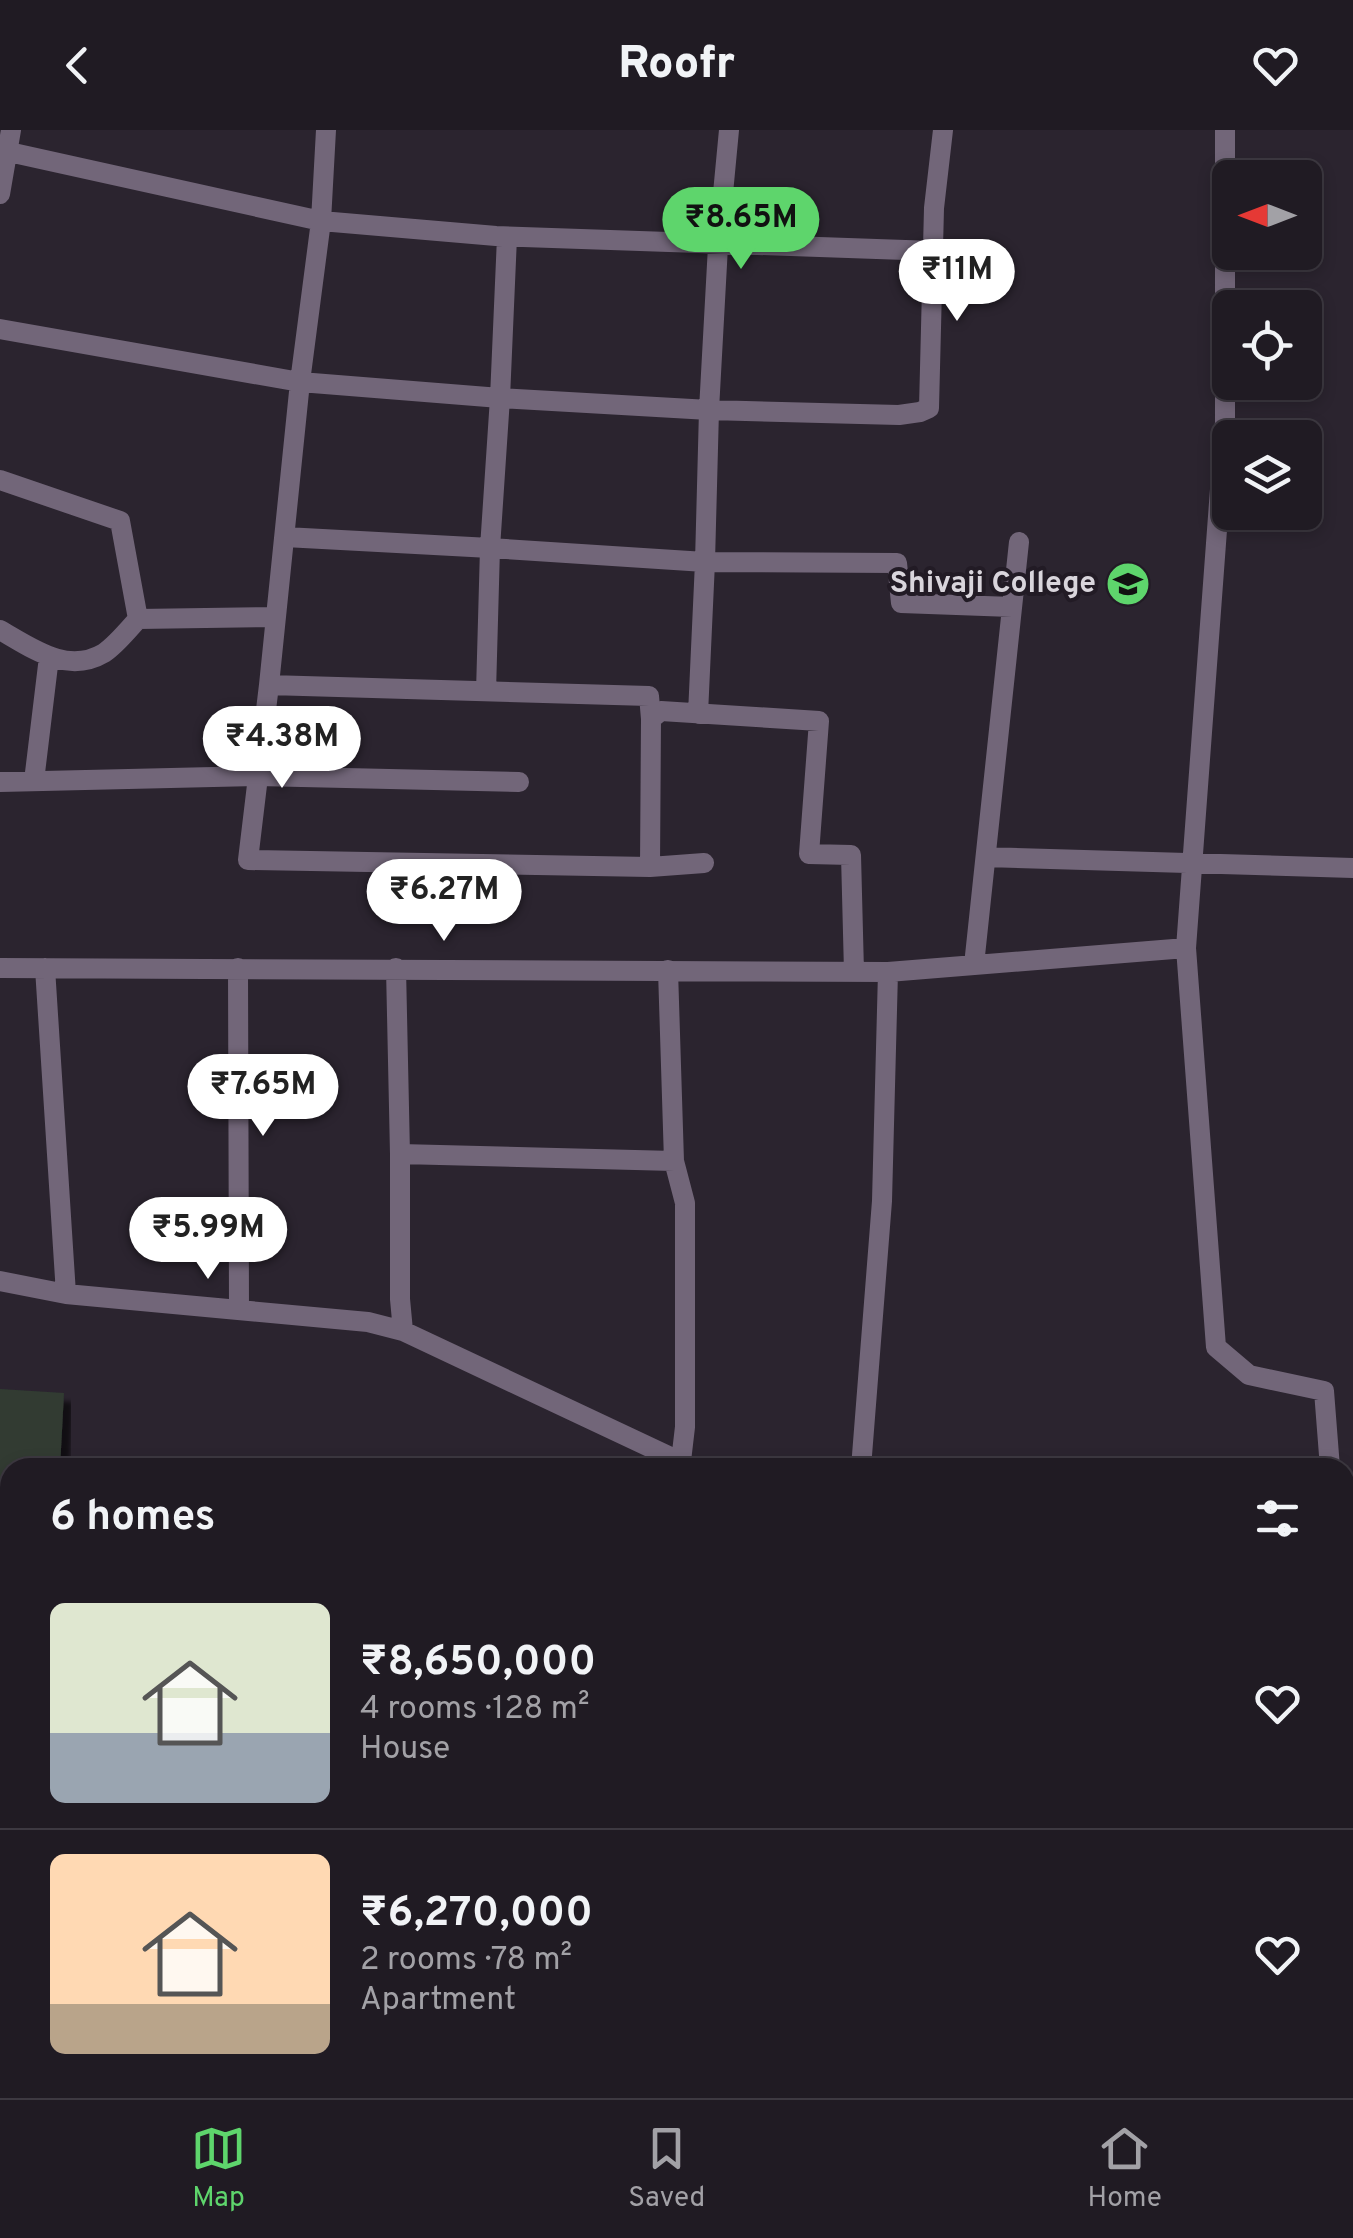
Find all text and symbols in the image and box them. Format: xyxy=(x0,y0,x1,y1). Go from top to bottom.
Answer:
text: Roofr xyxy=(618,37,735,94)
icon: back xyxy=(50,38,105,93)
icon: heart xyxy=(1248,38,1303,93)
north arrow xyxy=(1212,160,1322,270)
map controls xyxy=(1212,160,1322,530)
pin: ₹8.65M xyxy=(660,187,822,272)
text: ₹8.65M xyxy=(684,199,798,239)
pin: ₹11M xyxy=(898,239,1016,324)
text: ₹11M xyxy=(921,251,993,291)
button: locate xyxy=(1212,290,1322,400)
button: layers xyxy=(1212,420,1322,530)
school or university icon: Shivaji College xyxy=(1105,561,1151,607)
place label: Shivaji College xyxy=(890,566,1096,603)
pin: ₹4.38M xyxy=(201,706,363,791)
text: ₹4.38M xyxy=(225,718,339,758)
pin: ₹6.27M xyxy=(363,859,525,944)
text: ₹6.27M xyxy=(389,871,499,911)
pin: ₹7.65M xyxy=(182,1054,344,1139)
text: ₹7.65M xyxy=(209,1066,317,1106)
pin: ₹5.99M xyxy=(127,1197,289,1282)
text: ₹5.99M xyxy=(151,1209,265,1249)
icon: filters xyxy=(1250,1491,1305,1546)
text: 6 homes xyxy=(50,1492,215,1545)
text: ₹8,650,000 xyxy=(360,1637,596,1690)
icon: home xyxy=(130,1643,250,1763)
icon: heart xyxy=(1250,1676,1305,1731)
text: 4 rooms · 128 m² xyxy=(360,1690,590,1730)
text: House xyxy=(360,1730,450,1770)
text: ₹6,270,000 xyxy=(360,1888,593,1941)
icon: home xyxy=(130,1894,250,2014)
icon: heart xyxy=(1250,1927,1305,1982)
text: 2 rooms · 78 m² xyxy=(360,1941,572,1981)
text: Apartment xyxy=(360,1981,516,2021)
tab: Map xyxy=(191,2121,246,2217)
tab: Saved xyxy=(628,2121,705,2217)
tab: Home xyxy=(1088,2121,1162,2217)

